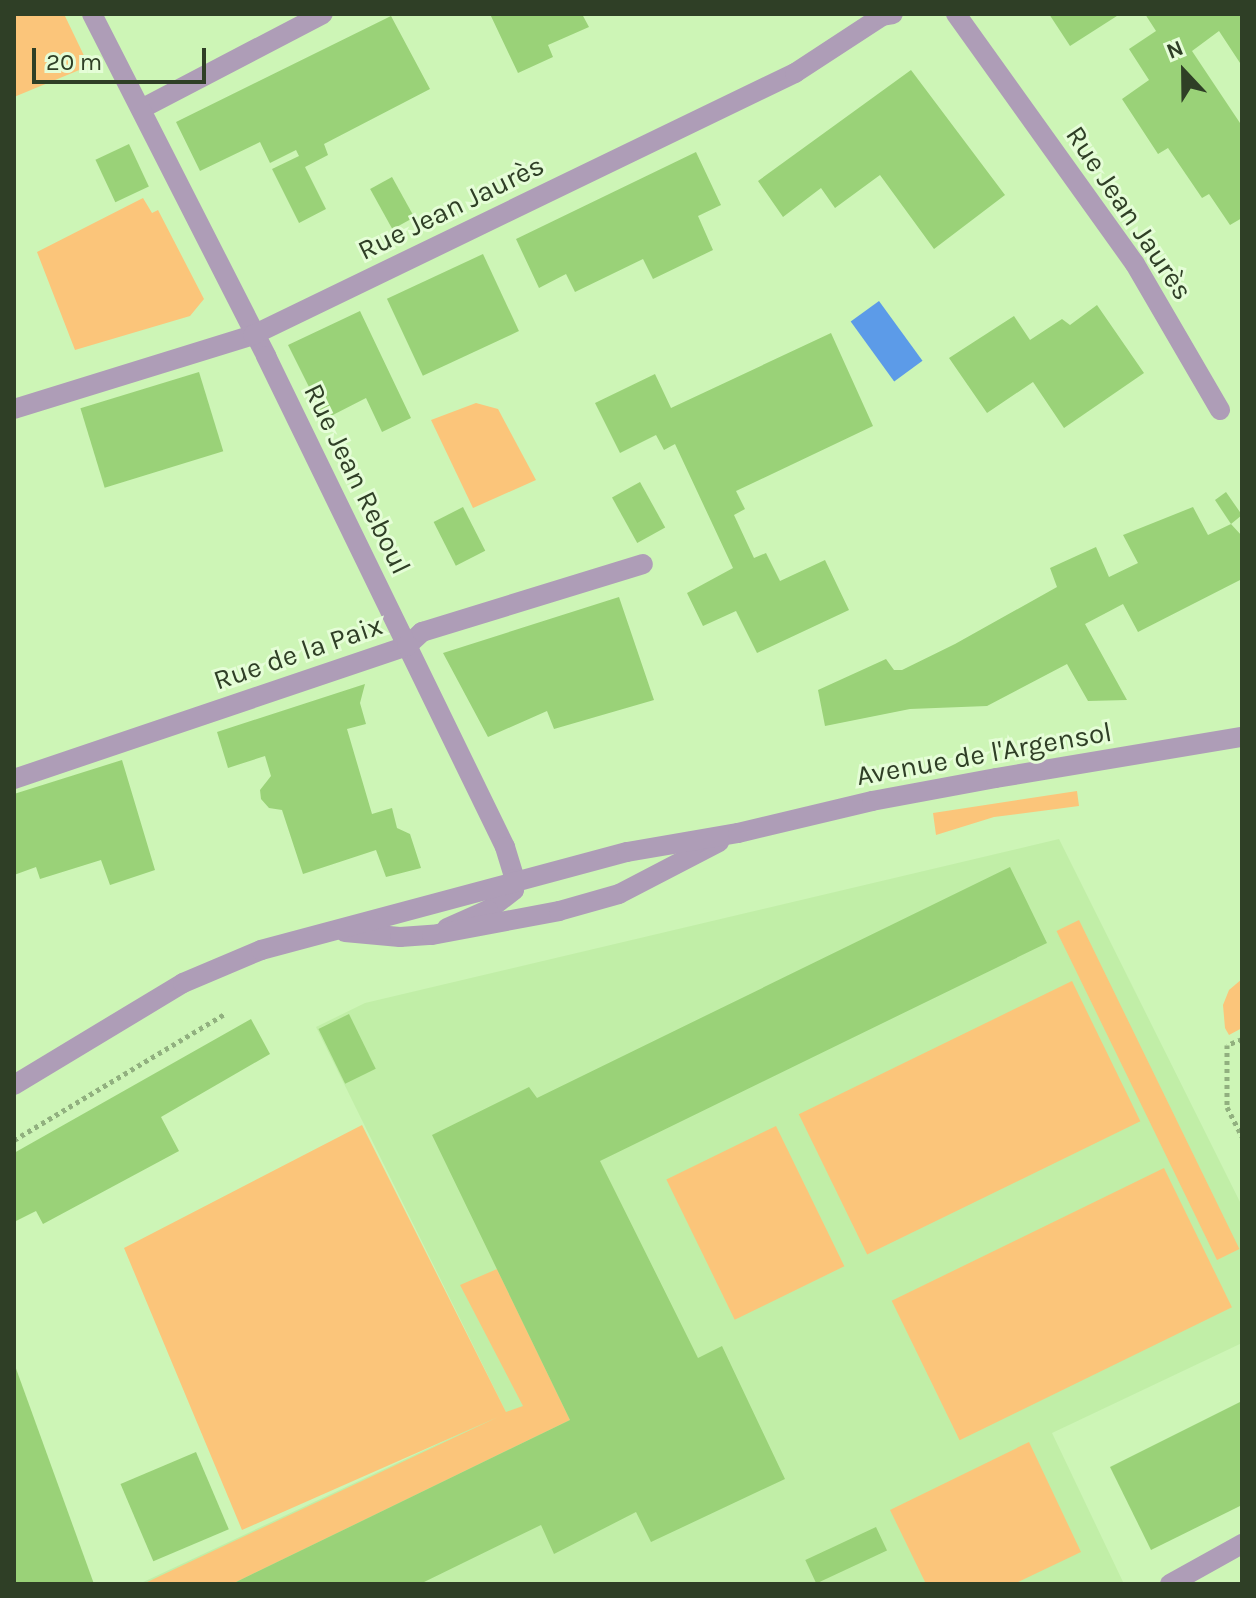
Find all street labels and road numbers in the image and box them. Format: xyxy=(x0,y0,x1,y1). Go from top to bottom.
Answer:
street label: Rue Jean Jaurès xyxy=(1058,120,1200,306)
street label: Rue Jean Jaurès xyxy=(353,148,549,268)
street label: Rue Jean Reboul xyxy=(296,378,418,580)
street label: Rue de la Paix xyxy=(209,608,387,698)
street label: Avenue de l'Argensol xyxy=(854,715,1114,793)

